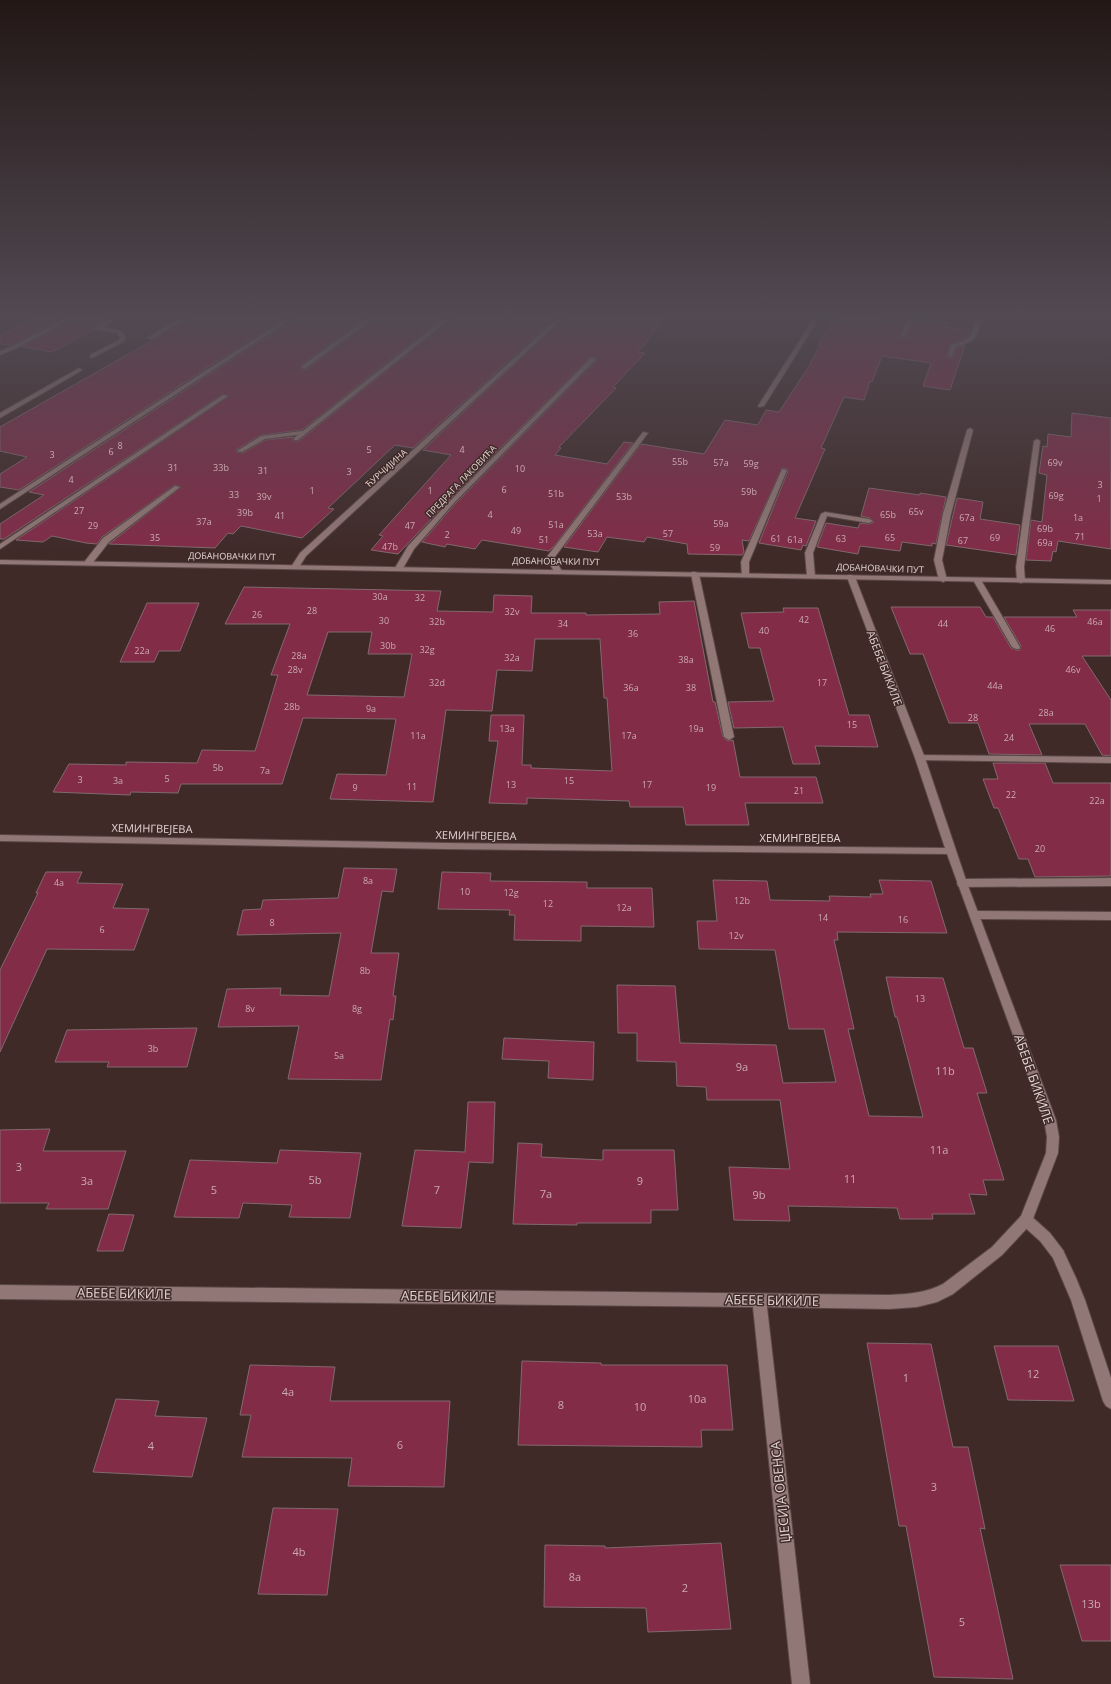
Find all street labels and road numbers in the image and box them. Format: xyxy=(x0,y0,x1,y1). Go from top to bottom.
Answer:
street label: ПРЕДРАГА ЛАКОВИЋА xyxy=(423,442,499,520)
street label: ЋУРЧИЈИНА xyxy=(362,445,410,490)
street label: ДОБАНОВАЧКИ ПУТ xyxy=(188,549,276,563)
street label: ДОБАНОВАЧКИ ПУТ xyxy=(512,554,600,568)
street label: ДОБАНОВАЧКИ ПУТ xyxy=(836,560,924,576)
street label: АБЕБЕ БИКИЛЕ xyxy=(864,628,906,708)
street label: ХЕМИНГВЕЈЕВА xyxy=(111,820,193,836)
street label: ХЕМИНГВЕЈЕВА xyxy=(435,827,517,843)
street label: ХЕМИНГВЕЈЕВА xyxy=(760,830,840,845)
street label: АБЕБЕ БИКИЛЕ xyxy=(1010,1032,1058,1126)
street label: АБЕБЕ БИКИЛЕ xyxy=(77,1283,171,1303)
street label: АБЕБЕ БИКИЛЕ xyxy=(401,1286,495,1306)
street label: АБЕБЕ БИКИЛЕ xyxy=(725,1290,819,1310)
street label: ЏЕСИЈА ОВЕНСА xyxy=(766,1440,794,1543)

